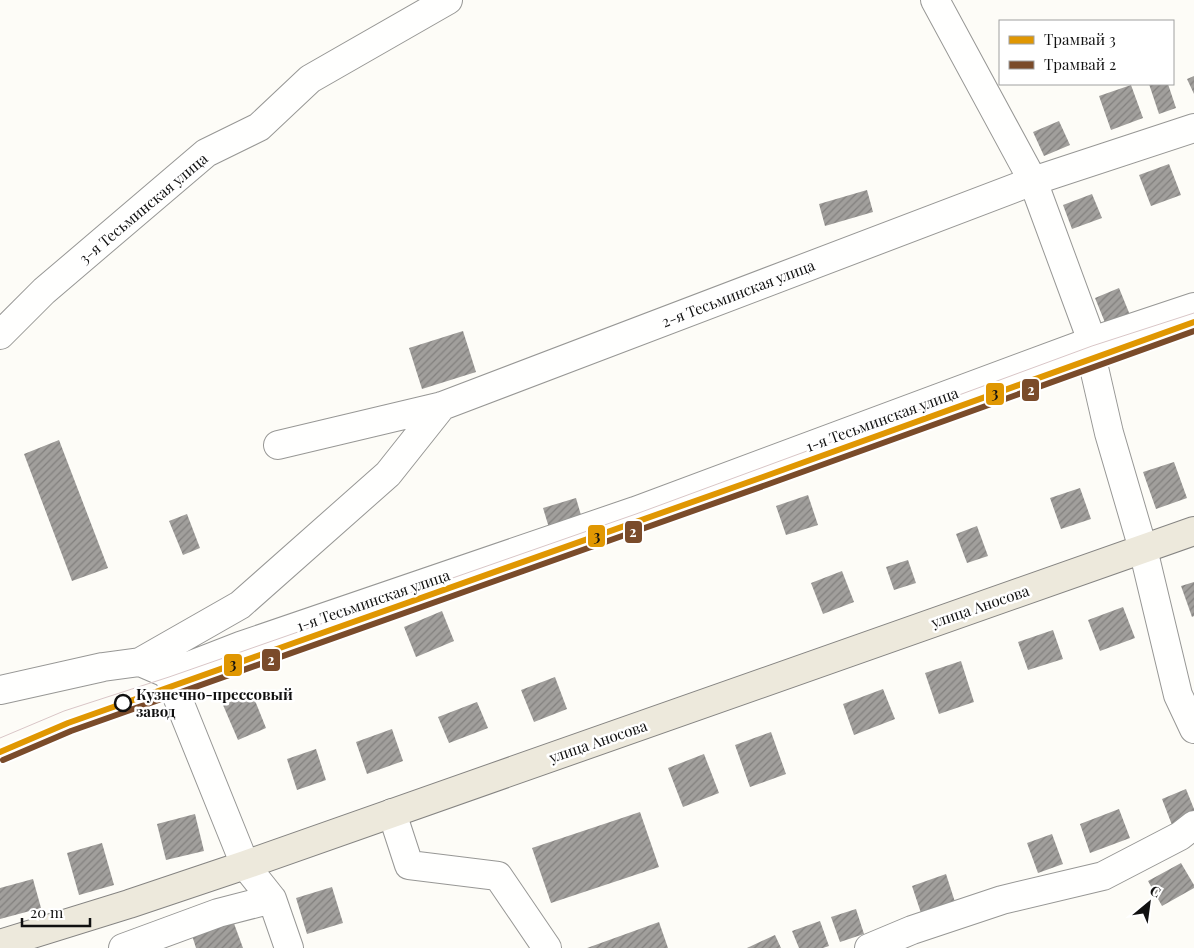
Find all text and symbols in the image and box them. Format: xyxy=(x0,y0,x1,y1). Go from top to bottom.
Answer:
legend xyxy=(999,20,1174,85)
text: Трамвай 3 xyxy=(1044,29,1116,49)
text: Трамвай 2 xyxy=(1044,54,1116,74)
street label: 3-я Тесьминская улица xyxy=(74,148,212,268)
street label: 2-я Тесьминская улица xyxy=(658,254,818,331)
line badge: 2 xyxy=(1021,378,1040,402)
text: 2 xyxy=(1027,380,1035,399)
street label: 1-я Тесьминская улица xyxy=(803,382,961,456)
line badge: 3 xyxy=(985,382,1005,406)
text: 3 xyxy=(992,383,999,402)
line badge: 2 xyxy=(624,520,643,544)
text: 2 xyxy=(629,522,637,541)
line badge: 3 xyxy=(587,524,606,548)
text: 3 xyxy=(594,526,601,545)
street label: 1-я Тесьминская улица xyxy=(294,564,453,636)
street label: улица Аносова xyxy=(927,580,1032,632)
line badge: 2 xyxy=(261,648,281,672)
text: 2 xyxy=(267,650,275,669)
line badge: 3 xyxy=(223,653,243,677)
text: 3 xyxy=(230,654,237,673)
place label: Кузнечно-прессовый завод xyxy=(136,684,293,721)
marker: Кузнечно-прессовый завод xyxy=(114,694,132,712)
street label: улица Аносова xyxy=(545,715,650,767)
north arrow xyxy=(1124,878,1174,928)
text: С xyxy=(1147,880,1165,902)
scale bar xyxy=(22,896,90,928)
text: 20 m xyxy=(30,902,64,922)

